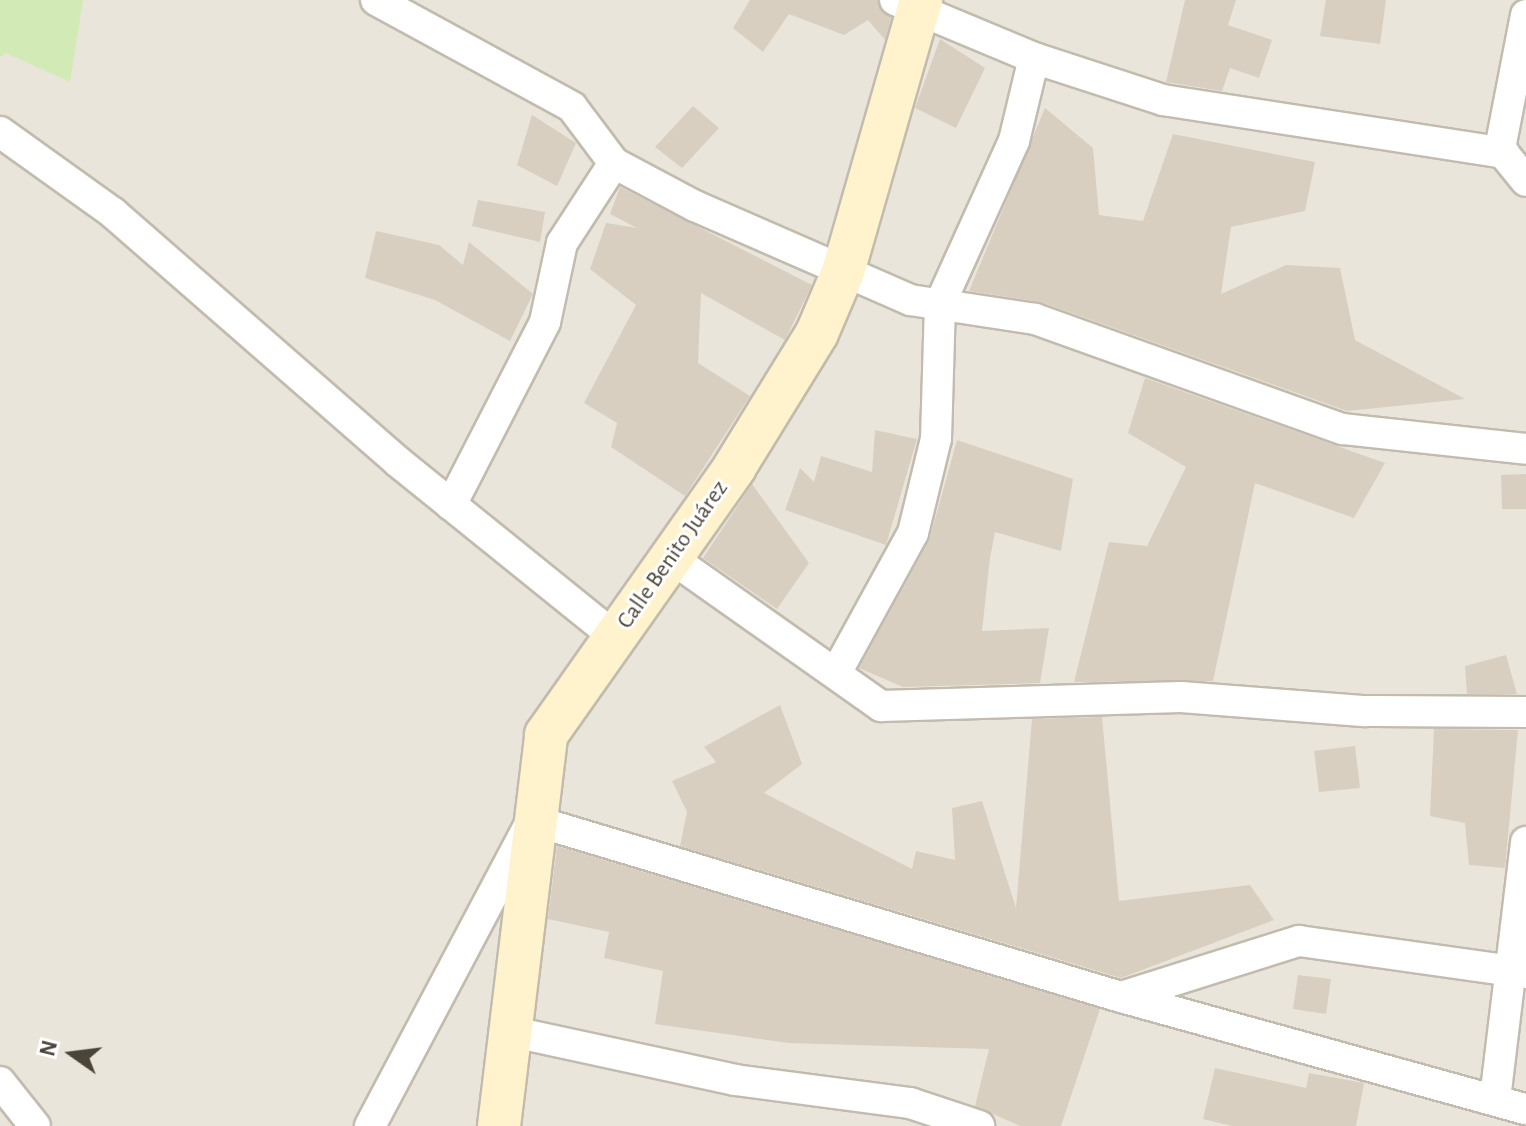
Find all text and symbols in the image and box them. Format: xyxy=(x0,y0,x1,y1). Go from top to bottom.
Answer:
street label: Calle Benito Juárez xyxy=(611,475,735,635)
north arrow xyxy=(32,1014,112,1094)
text: N xyxy=(36,1038,61,1058)

